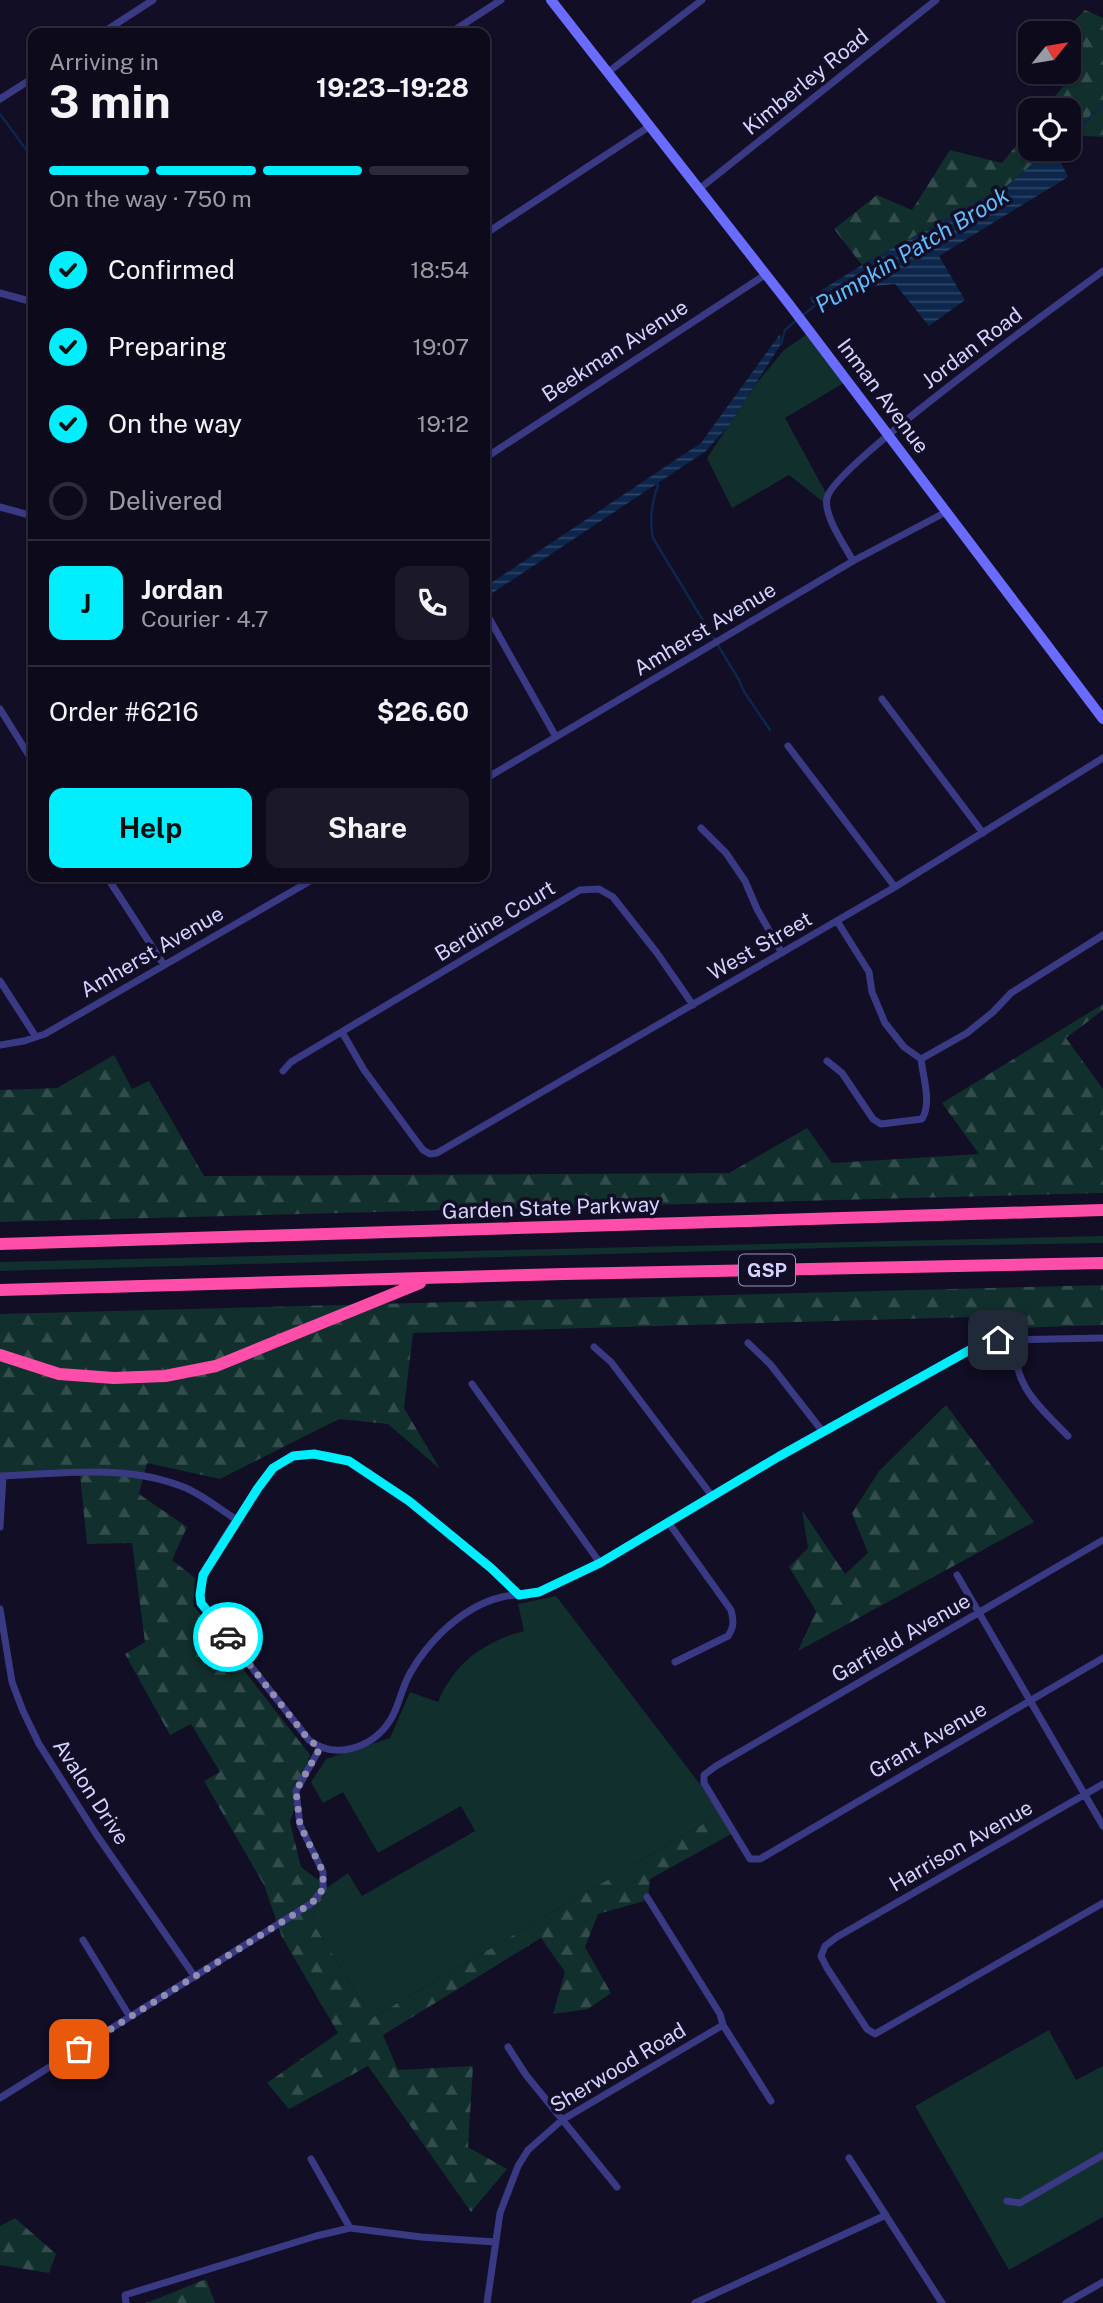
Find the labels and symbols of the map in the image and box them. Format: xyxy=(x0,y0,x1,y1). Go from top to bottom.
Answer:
north arrow xyxy=(1018,21,1082,84)
street label: Kimberley Road xyxy=(738,23,873,140)
water label: Pumpkin Patch Brook xyxy=(810,181,1014,318)
street label: Beekman Avenue xyxy=(537,294,692,407)
street label: Jordan Road xyxy=(917,302,1027,393)
street label: Inman Avenue xyxy=(832,333,935,458)
street label: Amherst Avenue xyxy=(629,576,780,681)
street label: Berdine Court xyxy=(430,875,559,966)
street label: Amherst Avenue xyxy=(76,900,228,1003)
street label: West Street xyxy=(703,906,816,985)
street label: Garden State Parkway xyxy=(442,1191,660,1224)
road number: GSP xyxy=(739,1254,795,1286)
pin xyxy=(968,1310,1028,1370)
street label: Garfield Avenue xyxy=(827,1588,975,1687)
courier xyxy=(193,1602,263,1672)
street label: Grant Avenue xyxy=(864,1696,991,1783)
street label: Avalon Drive xyxy=(48,1734,135,1849)
street label: Harrison Avenue xyxy=(885,1794,1037,1897)
street label: Sherwood Road xyxy=(545,2017,690,2118)
pin xyxy=(49,2019,109,2079)

